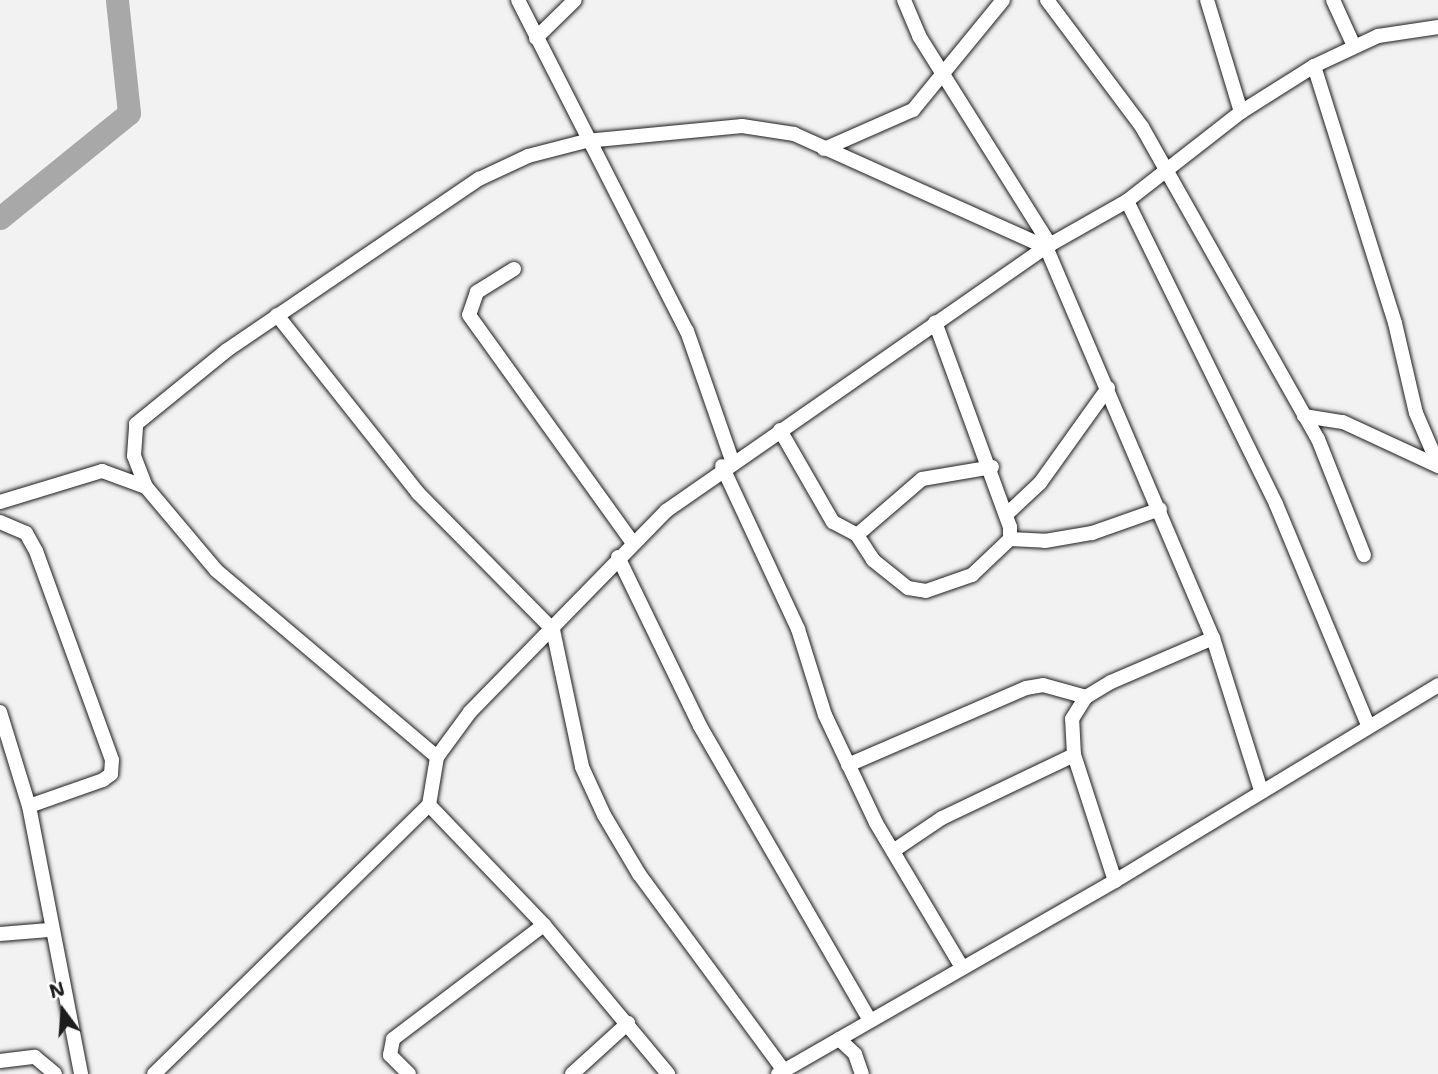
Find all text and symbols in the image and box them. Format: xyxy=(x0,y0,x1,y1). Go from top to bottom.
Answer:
north arrow xyxy=(28,976,98,1046)
text: N xyxy=(46,976,68,1004)

